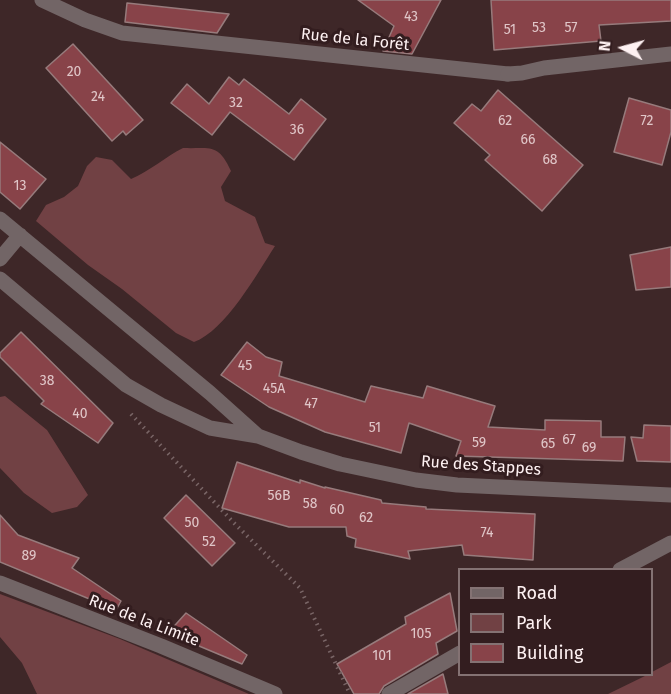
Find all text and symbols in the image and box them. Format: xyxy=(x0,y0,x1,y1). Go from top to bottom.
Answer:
house number: 43 xyxy=(404,9,418,25)
north arrow xyxy=(593,18,653,78)
house number: 53 xyxy=(532,20,546,36)
house number: 57 xyxy=(565,20,577,36)
house number: 51 xyxy=(504,22,516,38)
street label: Rue de la Forêt xyxy=(300,25,410,55)
text: N xyxy=(595,40,615,52)
house number: 20 xyxy=(67,64,81,80)
house number: 24 xyxy=(91,89,105,105)
house number: 32 xyxy=(229,95,243,111)
house number: 62 xyxy=(498,113,512,129)
house number: 72 xyxy=(641,113,653,129)
house number: 36 xyxy=(290,122,304,138)
house number: 66 xyxy=(521,132,535,148)
house number: 68 xyxy=(542,152,558,168)
house number: 13 xyxy=(13,178,27,194)
house number: 45 xyxy=(238,358,252,374)
house number: 38 xyxy=(40,373,54,389)
house number: 45A xyxy=(263,381,285,397)
house number: 47 xyxy=(304,396,318,412)
house number: 40 xyxy=(72,406,88,422)
house number: 51 xyxy=(369,420,381,436)
house number: 67 xyxy=(562,432,576,448)
house number: 59 xyxy=(472,435,486,451)
house number: 65 xyxy=(541,436,555,452)
house number: 69 xyxy=(582,440,596,456)
street label: Rue des Stappes xyxy=(420,452,542,480)
house number: 56B xyxy=(268,488,290,504)
house number: 58 xyxy=(303,496,317,512)
house number: 60 xyxy=(329,502,345,518)
house number: 62 xyxy=(359,510,373,526)
house number: 50 xyxy=(185,515,199,531)
house number: 74 xyxy=(480,525,494,541)
house number: 52 xyxy=(202,534,216,550)
house number: 89 xyxy=(22,548,36,564)
legend xyxy=(458,568,653,676)
text: Road xyxy=(516,582,558,604)
street label: Rue de la Limite xyxy=(86,591,202,651)
text: Park xyxy=(516,612,551,634)
house number: 105 xyxy=(411,626,431,642)
text: Building xyxy=(516,642,583,664)
house number: 101 xyxy=(372,648,392,664)

